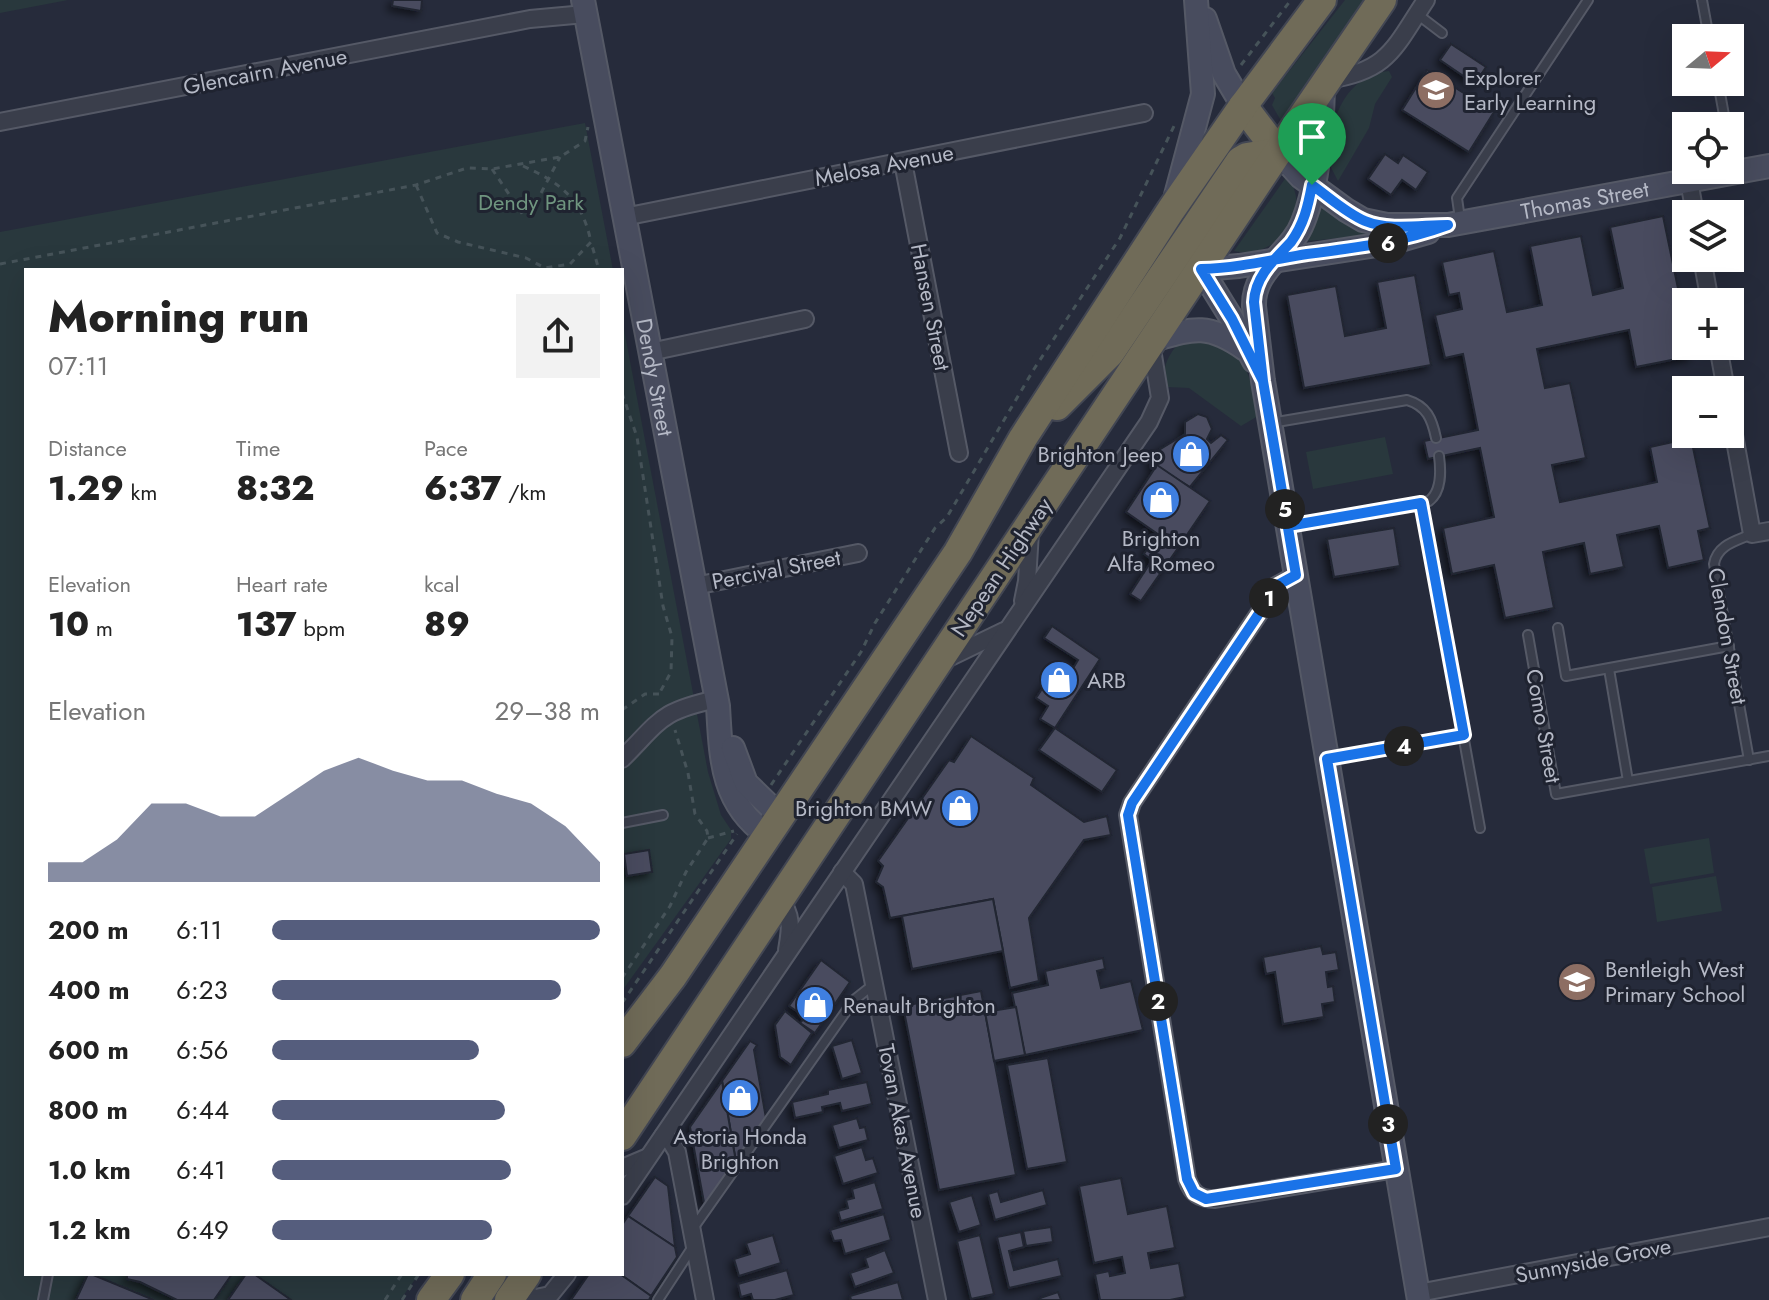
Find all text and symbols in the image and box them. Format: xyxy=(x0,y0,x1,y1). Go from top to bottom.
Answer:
north arrow xyxy=(1672,24,1744,96)
map controls xyxy=(1672,24,1744,448)
street label: Glencairn Avenue xyxy=(180,39,350,103)
place label: Explorer Early Learning xyxy=(1464,61,1596,118)
school or university icon: Explorer Early Learning xyxy=(1415,69,1457,111)
pin xyxy=(1278,103,1346,185)
button: locate xyxy=(1672,112,1744,184)
icon: arrive xyxy=(1290,115,1334,159)
street label: Melosa Avenue xyxy=(812,136,956,194)
street label: Thomas Street xyxy=(1518,172,1652,227)
park label: Dendy Park xyxy=(478,186,584,218)
button: layers xyxy=(1672,200,1744,272)
pin: 6 xyxy=(1368,223,1408,263)
text: 6 xyxy=(1381,227,1395,259)
street label: Hansen Street xyxy=(903,241,959,374)
text: Morning run xyxy=(48,285,310,349)
button: + xyxy=(1672,288,1744,360)
button: share xyxy=(516,294,600,378)
street label: Dendy Street xyxy=(628,316,682,439)
text: 07:11 xyxy=(48,347,108,385)
button: − xyxy=(1672,376,1744,448)
text: Distance xyxy=(48,432,127,464)
text: Time xyxy=(236,432,280,464)
text: Pace xyxy=(424,432,468,464)
shop icon: Brighton Jeep xyxy=(1170,433,1212,475)
place label: Brighton Jeep xyxy=(1037,438,1163,470)
text: 1.29 xyxy=(48,464,124,513)
text: 8:32 xyxy=(236,464,314,513)
text: 6:37 xyxy=(424,464,502,513)
text: km xyxy=(124,476,157,508)
text: /km xyxy=(502,476,546,508)
shop icon: Brighton Alfa Romeo xyxy=(1140,479,1182,521)
pin: 5 xyxy=(1265,489,1305,529)
street label: Nepean Highway xyxy=(943,491,1060,643)
text: 5 xyxy=(1278,493,1292,525)
place label: Brighton Alfa Romeo xyxy=(1107,522,1215,579)
street label: Percival Street xyxy=(709,541,844,597)
street label: Clendon Street xyxy=(1700,565,1756,708)
text: Elevation xyxy=(48,568,131,600)
text: Heart rate xyxy=(236,568,328,600)
text: kcal xyxy=(424,568,460,600)
pin: 1 xyxy=(1249,578,1289,618)
text: 1 xyxy=(1263,582,1275,614)
text: 10 xyxy=(48,600,89,649)
text: 137 xyxy=(236,600,297,649)
text: 89 xyxy=(424,600,470,649)
text: m xyxy=(89,612,113,644)
text: bpm xyxy=(297,612,345,644)
shop icon: ARB xyxy=(1038,659,1080,701)
place label: ARB xyxy=(1087,664,1126,696)
street label: Como Street xyxy=(1518,666,1570,786)
text: Elevation xyxy=(48,692,146,730)
text: 29–38 m xyxy=(495,692,600,730)
pin: 4 xyxy=(1384,726,1424,766)
text: 4 xyxy=(1396,730,1412,762)
shop icon: Brighton BMW xyxy=(939,787,981,829)
place label: Brighton BMW xyxy=(795,792,932,824)
text: 200 m xyxy=(48,911,129,949)
text: 6:11 xyxy=(176,911,222,949)
place label: Bentleigh West Primary School xyxy=(1605,953,1745,1010)
school or university icon: Bentleigh West Primary School xyxy=(1556,961,1598,1003)
text: 400 m xyxy=(48,971,130,1009)
text: 6:23 xyxy=(176,971,228,1009)
pin: 2 xyxy=(1138,981,1178,1021)
shop icon: Renault Brighton xyxy=(794,984,836,1026)
text: 2 xyxy=(1151,985,1165,1017)
place label: Renault Brighton xyxy=(843,989,996,1021)
text: 600 m xyxy=(48,1031,129,1069)
text: 6:56 xyxy=(176,1031,228,1069)
street label: Tovan Akas Avenue xyxy=(870,1041,936,1221)
shop icon: Astoria Honda Brighton xyxy=(719,1077,761,1119)
text: 800 m xyxy=(48,1091,128,1129)
text: 6:44 xyxy=(176,1091,229,1129)
pin: 3 xyxy=(1368,1104,1408,1144)
text: 3 xyxy=(1381,1108,1395,1140)
place label: Astoria Honda Brighton xyxy=(673,1120,807,1177)
text: 1.0 km xyxy=(48,1151,131,1189)
text: 6:41 xyxy=(176,1151,226,1189)
text: 1.2 km xyxy=(48,1211,131,1249)
text: 6:49 xyxy=(176,1211,229,1249)
street label: Sunnyside Grove xyxy=(1512,1229,1674,1291)

